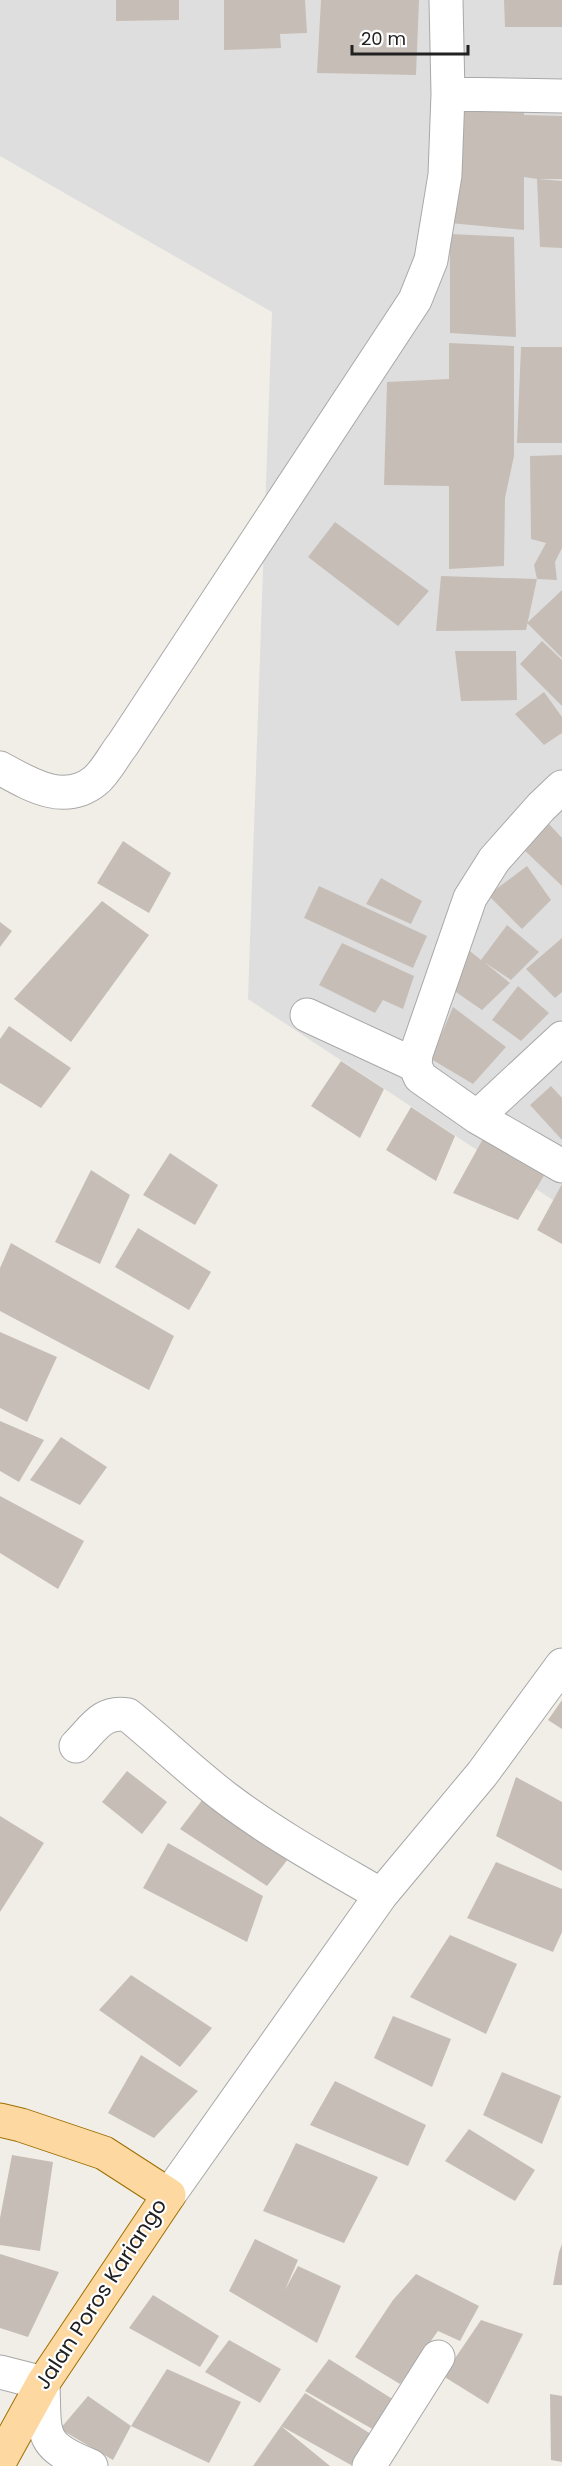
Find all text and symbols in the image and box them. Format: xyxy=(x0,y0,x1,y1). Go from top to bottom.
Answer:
scale bar xyxy=(352,18,468,56)
text: 20 m xyxy=(361,26,406,51)
street label: Jalan Poros Kariango xyxy=(28,2193,173,2395)

